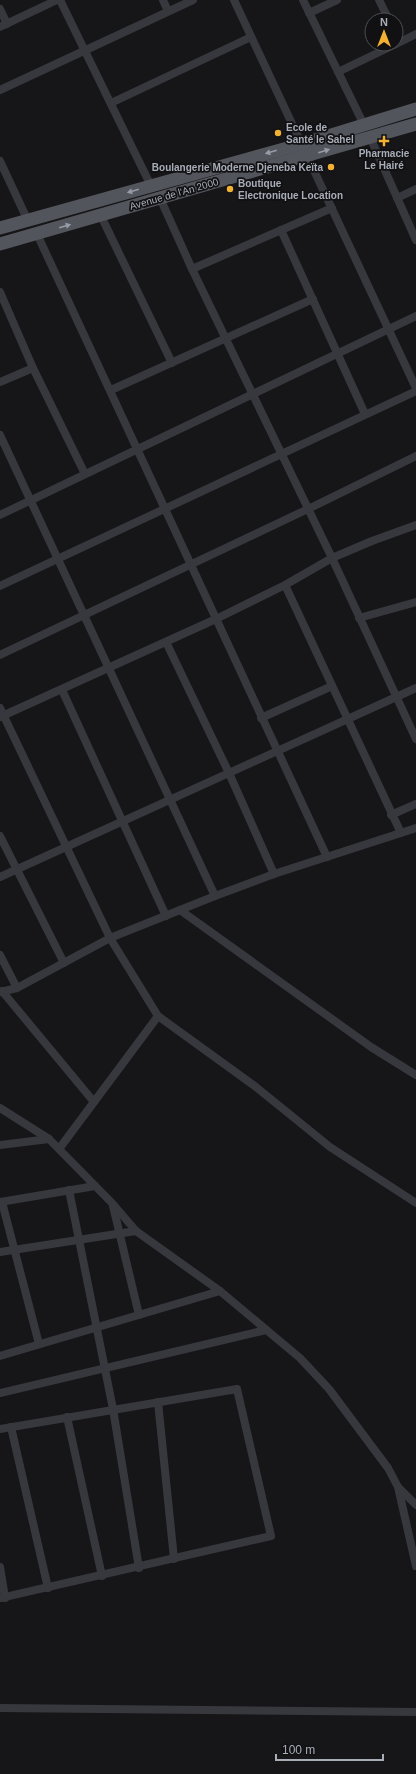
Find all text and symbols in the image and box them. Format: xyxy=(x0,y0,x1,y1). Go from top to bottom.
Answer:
north arrow xyxy=(364,12,404,52)
text: N xyxy=(380,16,388,28)
place label: Ecole de Santé le Sahel xyxy=(286,122,354,145)
marker: Ecole de Santé le Sahel xyxy=(273,128,283,138)
marker: Pharmacie Le Hairé xyxy=(379,136,389,146)
one-way arrow xyxy=(318,148,330,154)
place label: Pharmacie Le Hairé xyxy=(359,148,410,171)
one-way arrow xyxy=(265,149,277,155)
place label: Boulangerie Moderne Djeneba Keïta xyxy=(152,162,323,173)
marker: Boulangerie Moderne Djeneba Keïta xyxy=(326,162,336,172)
street label: Avenue de l'An 2000 xyxy=(128,176,220,212)
place label: Boutique Electronique Location xyxy=(238,178,343,201)
marker: Boutique Electronique Location xyxy=(225,184,235,194)
one-way arrow xyxy=(126,188,138,194)
one-way arrow xyxy=(59,223,71,229)
scale bar xyxy=(276,1736,383,1762)
text: 100 m xyxy=(282,1743,315,1757)

